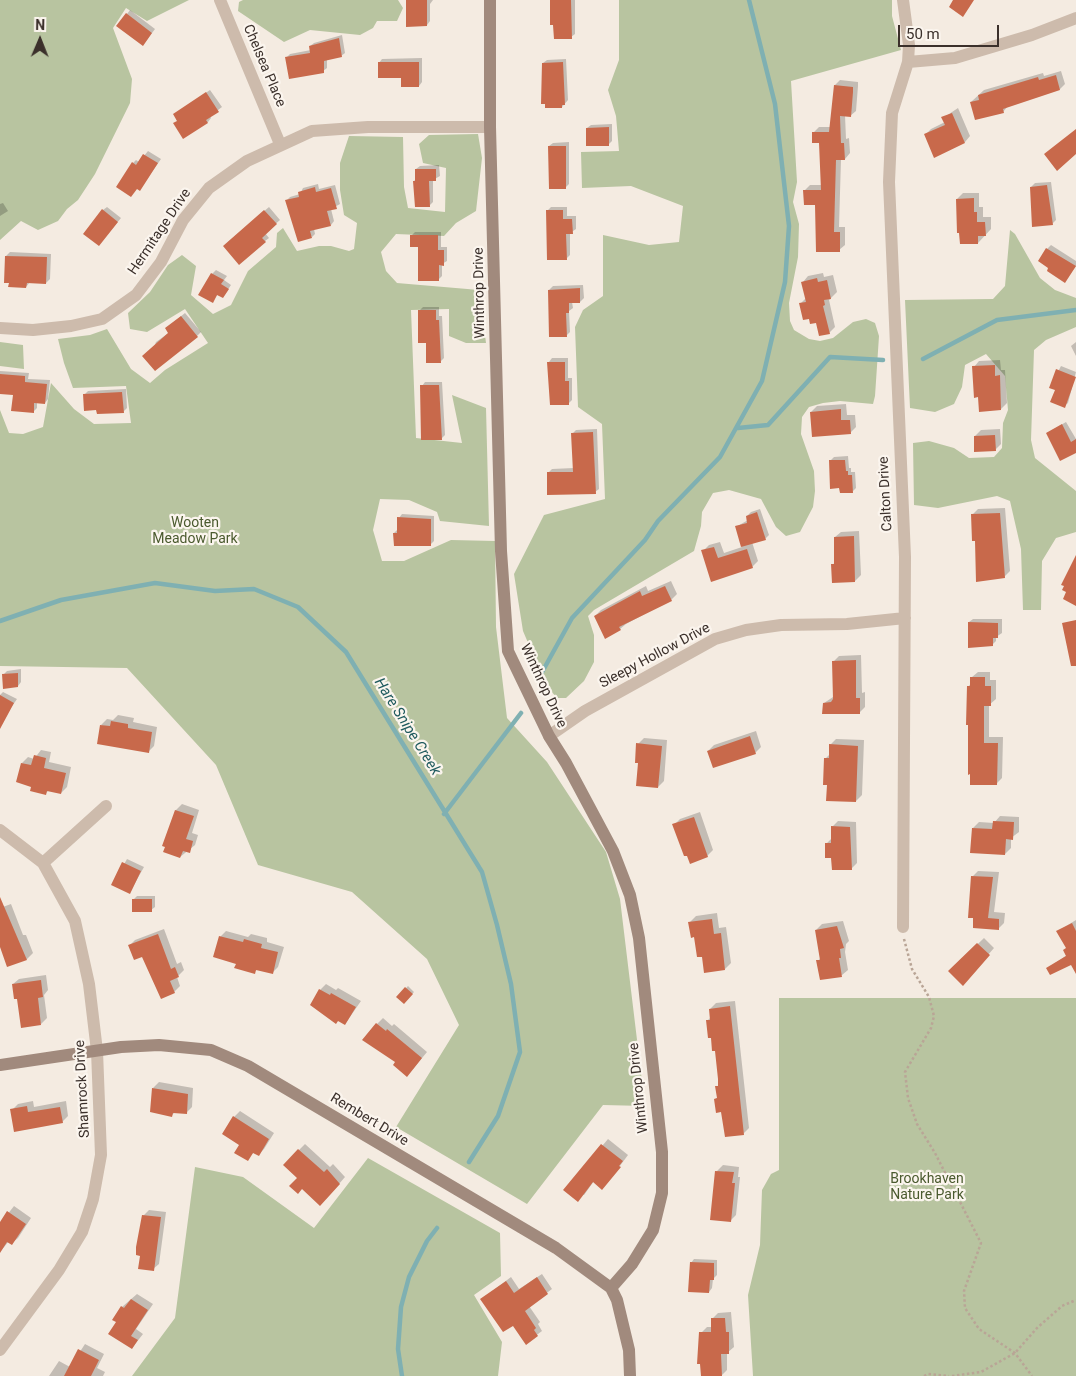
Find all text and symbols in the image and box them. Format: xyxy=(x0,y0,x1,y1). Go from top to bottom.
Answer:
north arrow xyxy=(15,15,65,65)
scale bar xyxy=(901,15,1002,47)
text: N xyxy=(35,17,45,33)
street label: Chelsea Place xyxy=(239,22,289,110)
text: 50 m xyxy=(906,25,940,43)
street label: Hermitage Drive xyxy=(125,186,195,278)
street label: Winthrop Drive xyxy=(471,247,489,339)
street label: Calton Drive xyxy=(876,456,896,532)
park label: Wooten Meadow Park xyxy=(152,515,238,548)
street label: Sleepy Hollow Drive xyxy=(597,620,713,692)
street label: Winthrop Drive xyxy=(516,641,570,731)
water label: Hare Snipe Creek xyxy=(370,675,444,779)
street label: Shamrock Drive xyxy=(72,1040,94,1138)
street label: Winthrop Drive xyxy=(626,1042,652,1134)
street label: Rembert Drive xyxy=(327,1090,411,1150)
park label: Brookhaven Nature Park xyxy=(890,1171,964,1204)

